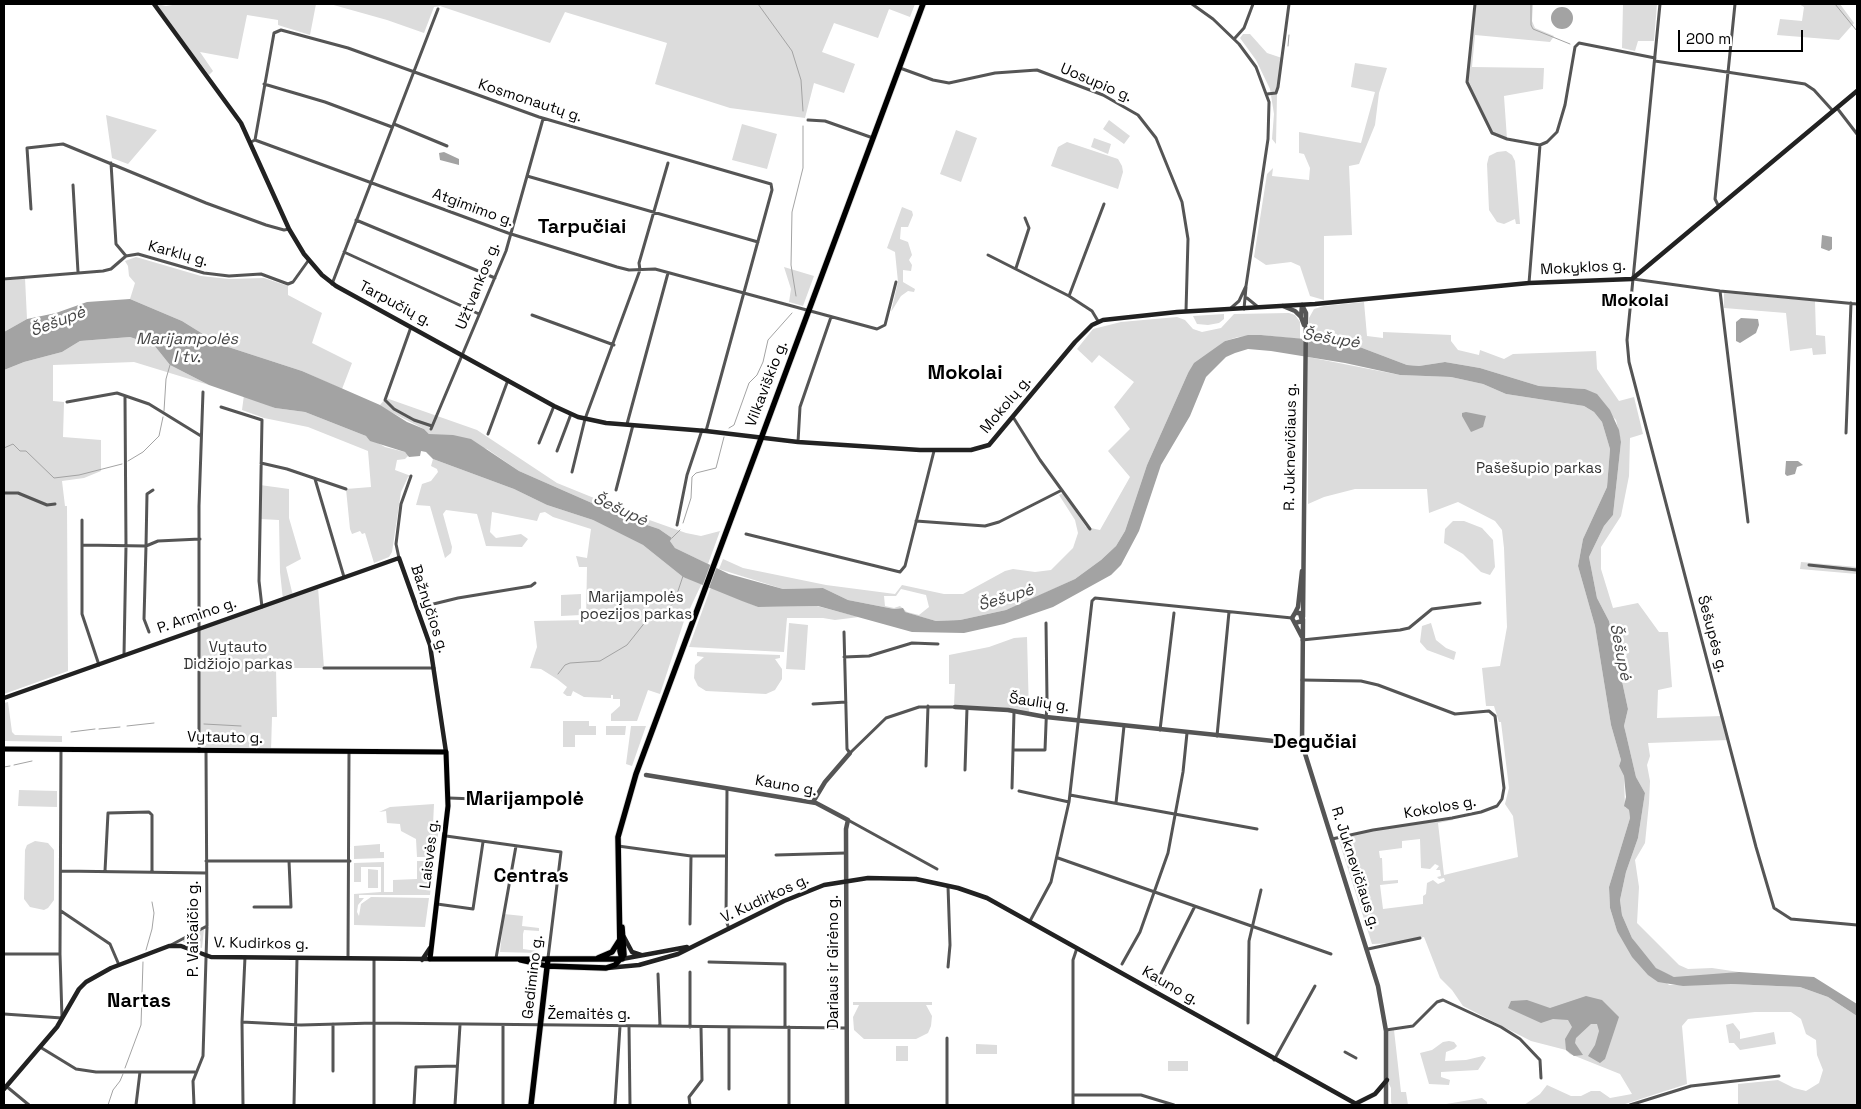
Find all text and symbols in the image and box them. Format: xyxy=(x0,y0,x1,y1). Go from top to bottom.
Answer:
scale bar xyxy=(1681,20,1806,52)
text: 200 m xyxy=(1686,29,1731,48)
street label: Uosupio g. xyxy=(1057,60,1135,106)
street label: Kosmonautų g. xyxy=(476,76,584,126)
street label: Atgimimo g. xyxy=(430,185,516,231)
district label: Tarpučiai xyxy=(538,216,626,240)
street label: Karklų g. xyxy=(146,237,210,271)
street label: Užtvankos g. xyxy=(452,240,504,332)
street label: Mokyklos g. xyxy=(1540,257,1626,279)
street label: Tarpučių g. xyxy=(356,277,434,331)
district label: Mokolai xyxy=(1601,290,1669,312)
water label: Šešupė xyxy=(28,303,88,341)
water label: Šešupė xyxy=(1301,325,1361,353)
water label: Marijampolės I tv. xyxy=(136,330,238,368)
street label: Vilkaviškio g. xyxy=(742,338,792,430)
district label: Mokolai xyxy=(928,362,1002,386)
street label: Mokolų g. xyxy=(977,373,1035,437)
street label: R. Juknevičiaus g. xyxy=(1281,383,1301,511)
park label: Pašešupio parkas xyxy=(1476,460,1602,478)
water label: Šešupė xyxy=(590,489,650,531)
street label: Bažnyčios g. xyxy=(406,563,452,655)
water label: Šešupė xyxy=(976,580,1036,616)
park label: Marijampolės poezijos parkas xyxy=(580,589,692,624)
street label: P. Armino g. xyxy=(155,594,239,638)
street label: Šešupės g. xyxy=(1693,594,1731,674)
water label: Šešupė xyxy=(1605,622,1635,682)
park label: Vytauto Didžiojo parkas xyxy=(183,639,293,674)
street label: Šaulių g. xyxy=(1008,690,1070,716)
street label: Vytauto g. xyxy=(187,728,263,748)
district label: Degučiai xyxy=(1273,731,1357,755)
street label: Kauno g. xyxy=(754,772,818,800)
district label: Marijampolė xyxy=(466,788,584,812)
street label: Kokolos g. xyxy=(1402,793,1478,823)
street label: R. Juknevičiaus g. xyxy=(1327,804,1383,932)
street label: Laisvės g. xyxy=(417,818,443,890)
district label: Centras xyxy=(493,865,569,889)
street label: V. Kudirkos g. xyxy=(718,871,812,927)
street label: P. Vaičaičio g. xyxy=(185,881,203,977)
street label: Dariaus ir Girėno g. xyxy=(825,895,843,1029)
street label: V. Kudirkos g. xyxy=(213,934,309,954)
street label: Gedimino g. xyxy=(519,934,547,1020)
street label: Kauno g. xyxy=(1138,963,1202,1009)
district label: Nartas xyxy=(107,990,171,1014)
street label: Žemaitės g. xyxy=(547,1006,631,1024)

